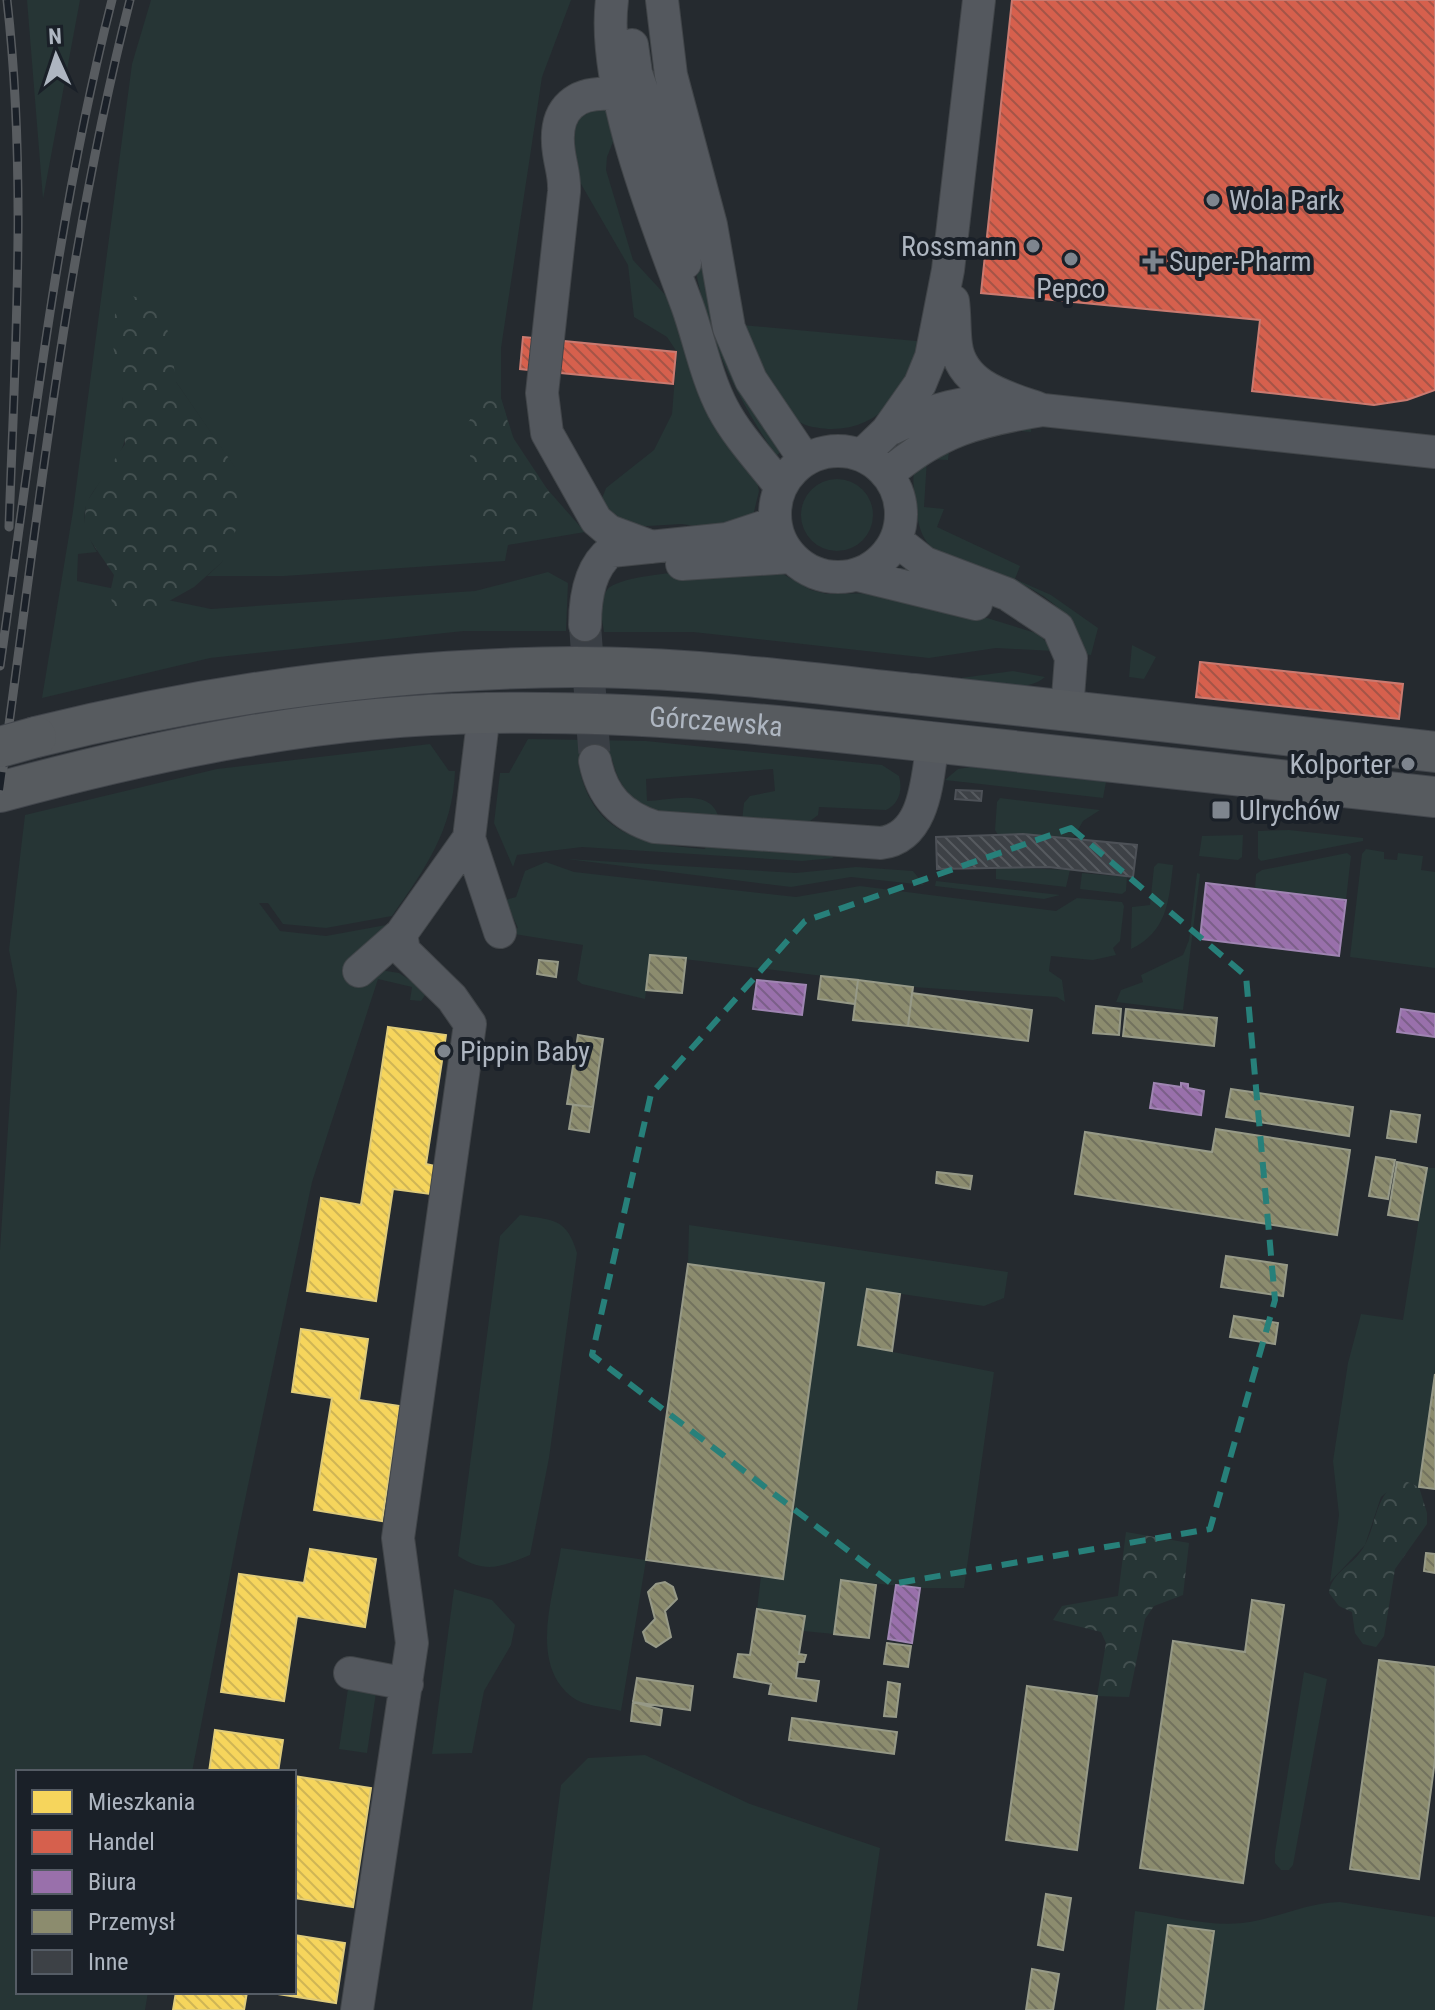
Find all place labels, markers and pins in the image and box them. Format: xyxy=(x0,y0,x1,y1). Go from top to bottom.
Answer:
place label: Wola Park xyxy=(1229,184,1341,217)
marker: Wola Park xyxy=(1204,191,1222,209)
place label: Rossmann xyxy=(901,230,1017,263)
marker: Rossmann xyxy=(1024,237,1042,255)
place label: Super-Pharm xyxy=(1169,245,1312,278)
marker: Pepco xyxy=(1062,250,1080,268)
marker: Super-Pharm xyxy=(1144,252,1162,270)
place label: Pepco xyxy=(1036,272,1106,305)
place label: Kolporter xyxy=(1290,748,1392,781)
marker: Kolporter xyxy=(1399,755,1417,773)
place label: Ulrychów xyxy=(1239,794,1340,827)
marker: Ulrychów xyxy=(1210,799,1232,821)
place label: Pippin Baby xyxy=(460,1035,590,1068)
marker: Pippin Baby xyxy=(435,1042,453,1060)

